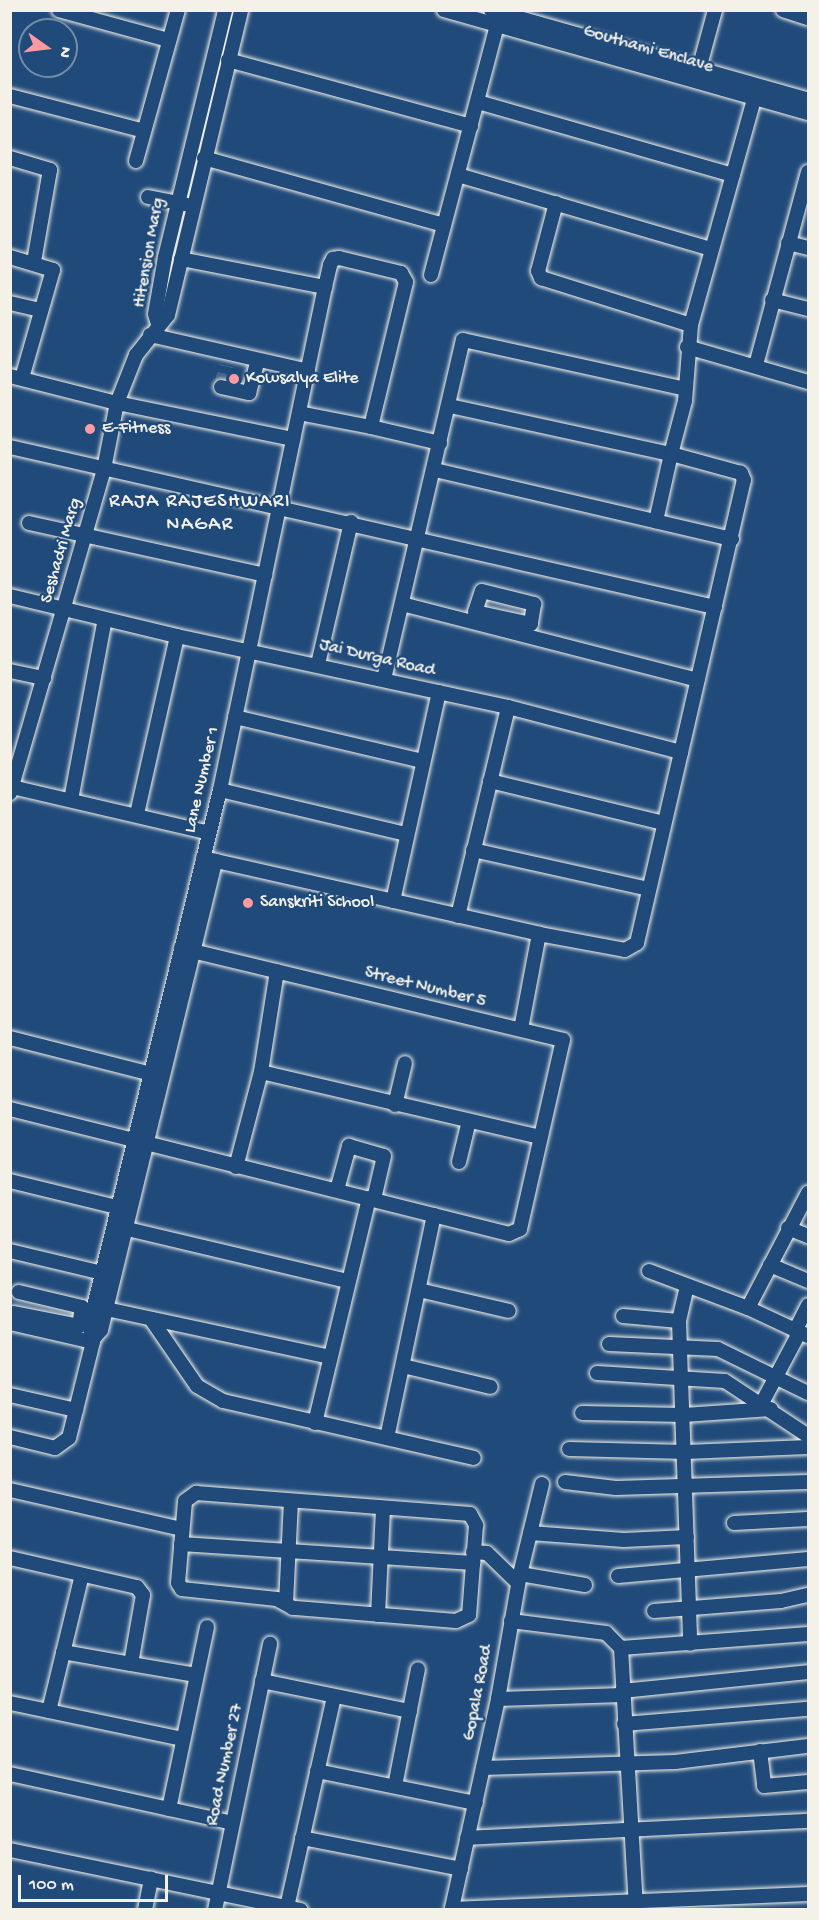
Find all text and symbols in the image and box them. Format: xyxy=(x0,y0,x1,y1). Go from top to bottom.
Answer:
north arrow xyxy=(18,18,78,78)
street label: Gouthami Enclave xyxy=(581,21,715,79)
text: N xyxy=(54,45,74,59)
street label: Hitension Marg xyxy=(130,196,170,310)
place label: Kowsalya Elite xyxy=(246,368,359,390)
marker: Kowsalya Elite xyxy=(227,372,241,386)
place label: E-Fitness xyxy=(102,418,170,440)
marker: E-Fitness xyxy=(83,422,97,436)
district label: RAJA RAJESHWARI NAGAR xyxy=(109,491,291,538)
street label: Seshadri Marg xyxy=(37,496,87,606)
street label: Jai Durga Road xyxy=(317,635,437,683)
street label: Lane Number 1 xyxy=(180,725,226,835)
place label: Sanskriti School xyxy=(260,892,374,914)
marker: Sanskriti School xyxy=(241,896,255,910)
street label: Street Number 5 xyxy=(362,963,488,1013)
street label: Gopala Road xyxy=(459,1643,499,1743)
street label: Road Number 27 xyxy=(203,1702,249,1828)
scale bar xyxy=(21,1863,171,1901)
text: 100 m xyxy=(29,1875,74,1896)

